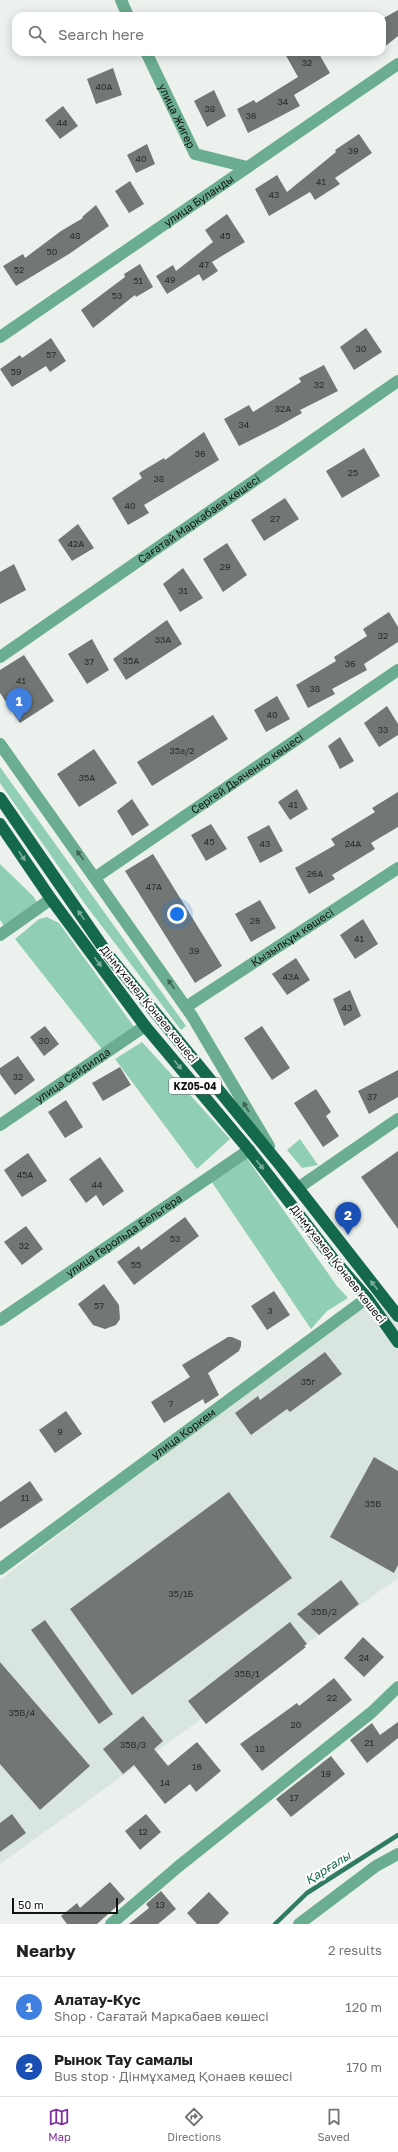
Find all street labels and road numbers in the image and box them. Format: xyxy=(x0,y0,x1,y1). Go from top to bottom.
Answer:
street label: улица Жигер xyxy=(156,81,198,151)
street label: улица Буланды xyxy=(161,172,236,229)
street label: Сағатай Маркабаев көшесі xyxy=(135,472,262,566)
street label: Сергей Дьяченко көшесі xyxy=(188,730,305,816)
street label: Қызылқұм көшесі xyxy=(248,905,336,969)
street label: Дінмұхамед Қонаев көшесі xyxy=(97,943,201,1065)
street label: улица Сейдилда xyxy=(32,1045,113,1105)
road number: KZ05-04 xyxy=(169,1078,221,1094)
street label: улица Герольда Бельгера xyxy=(63,1191,184,1279)
street label: Дінмұхамед Қонаев көшесі xyxy=(287,1202,389,1326)
street label: улица Коркем xyxy=(149,1405,218,1461)

